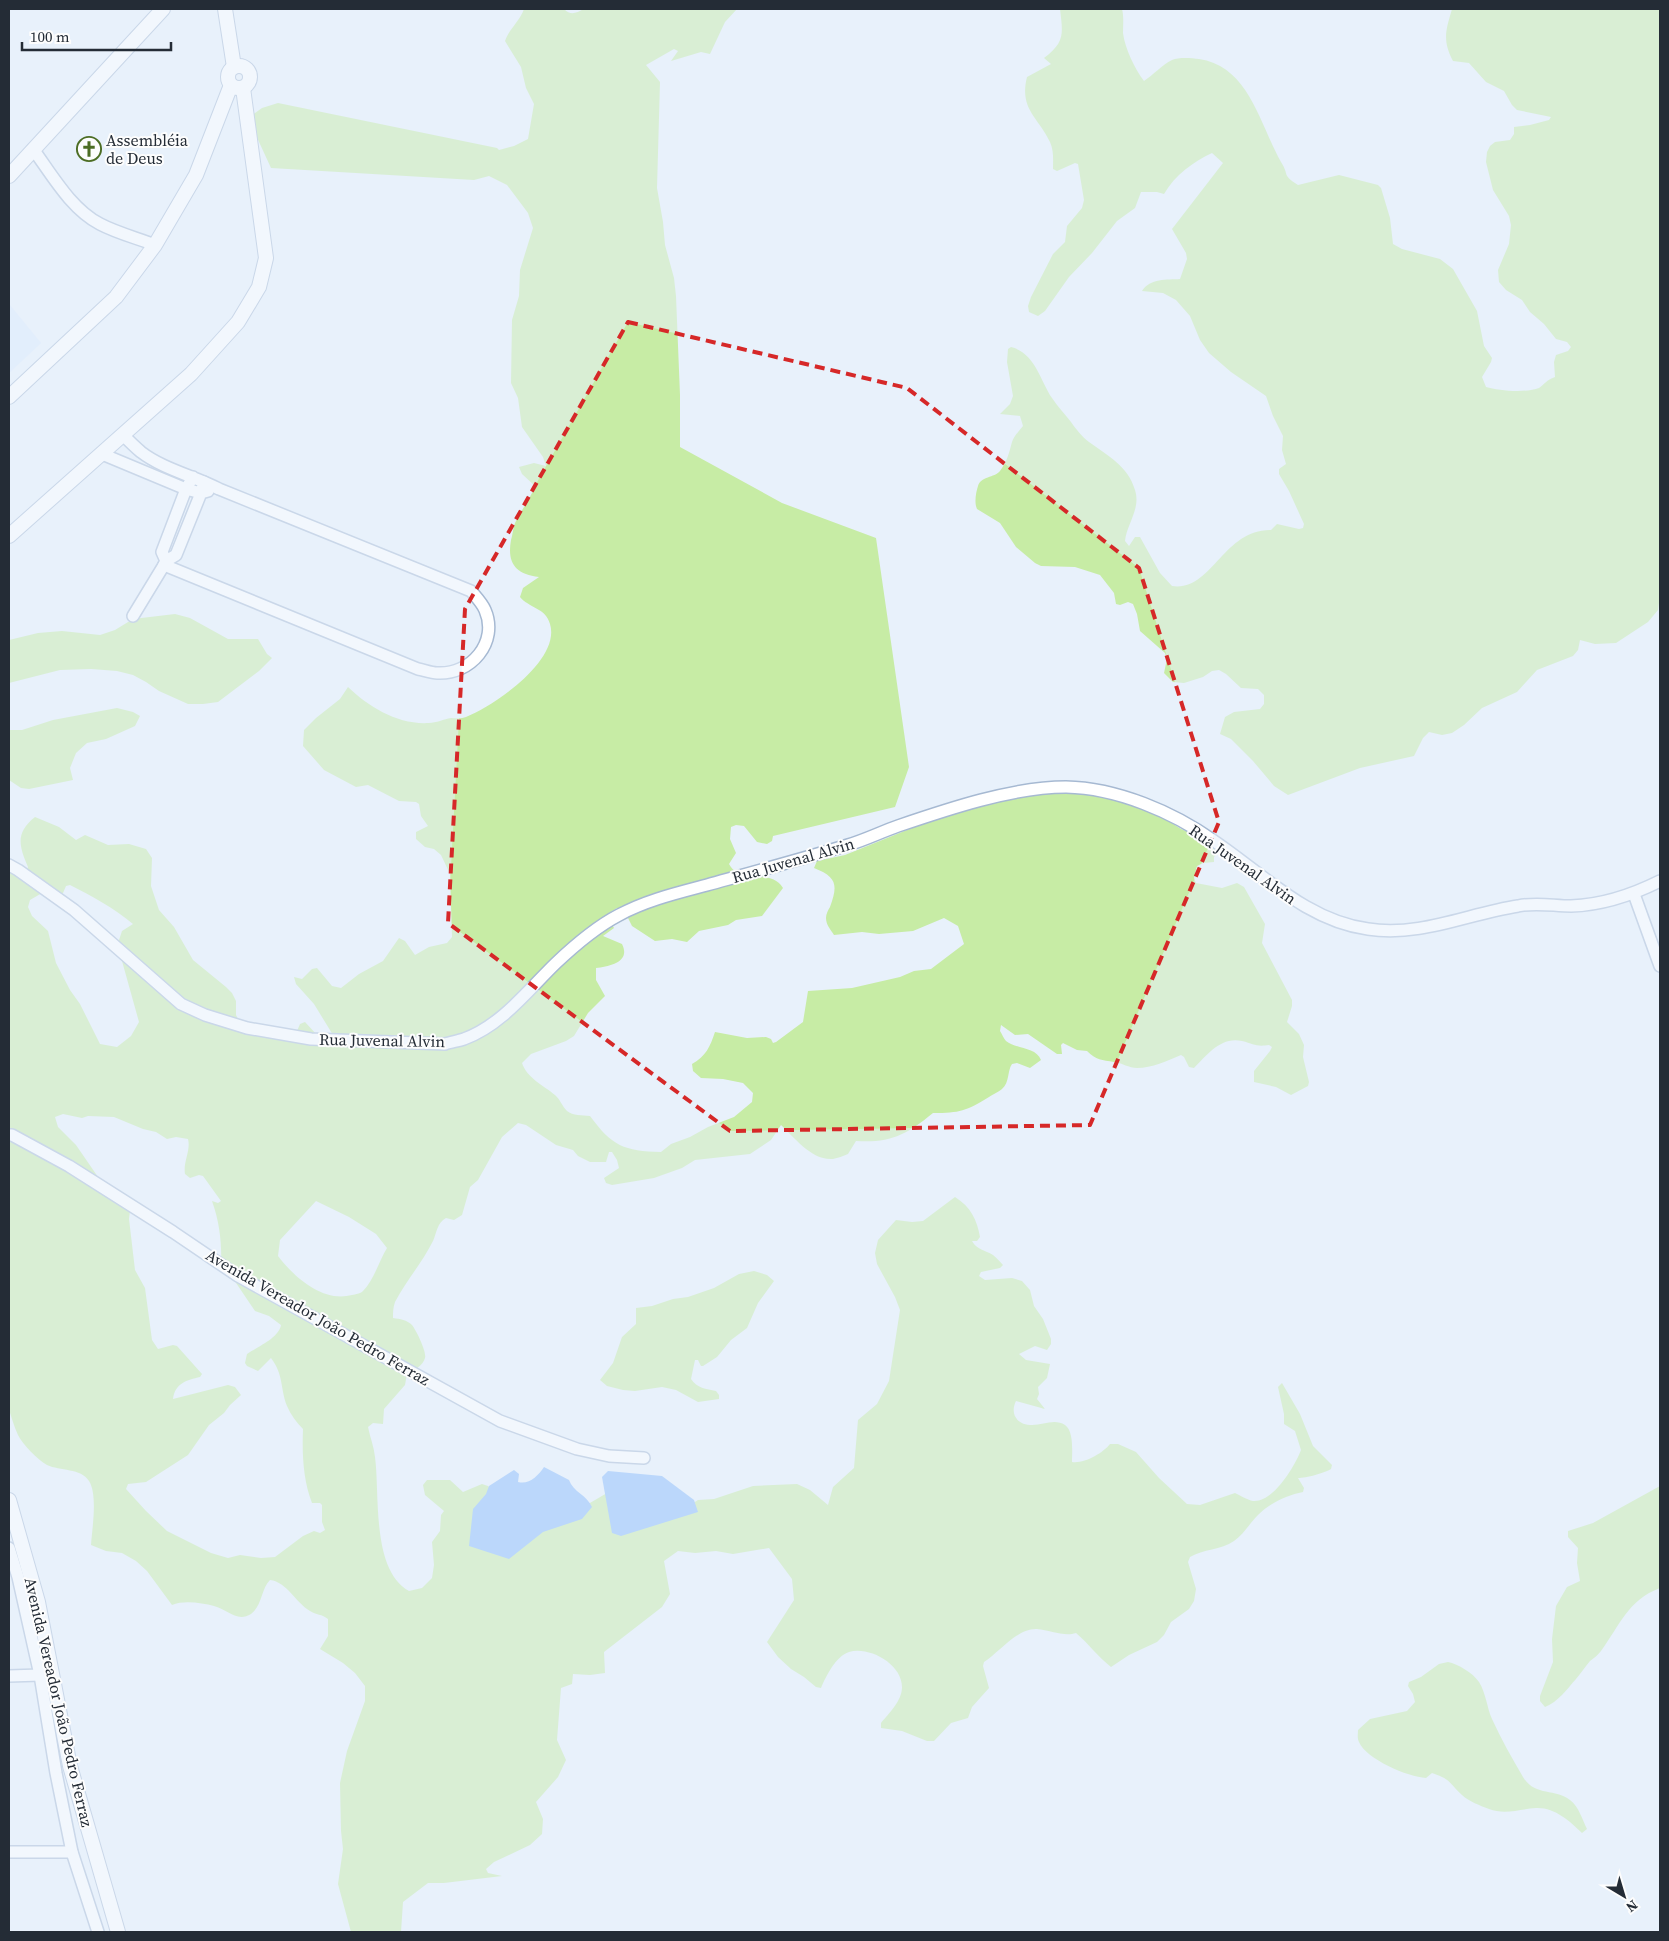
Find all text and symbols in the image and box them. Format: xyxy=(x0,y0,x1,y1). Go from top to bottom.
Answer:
scale bar xyxy=(22,20,171,52)
text: 100 m xyxy=(30,26,70,47)
place label: Assembléia de Deus xyxy=(106,129,189,169)
church icon: Assembléia de Deus xyxy=(76,136,102,162)
street label: Rua Juvenal Alvin xyxy=(1185,819,1301,909)
street label: Rua Juvenal Alvin xyxy=(729,832,857,888)
street label: Rua Juvenal Alvin xyxy=(319,1028,445,1052)
street label: Avenida Vereador João Pedro Ferraz xyxy=(202,1244,434,1390)
street label: Avenida Vereador João Pedro Ferraz xyxy=(20,1575,98,1829)
north arrow xyxy=(1599,1871,1649,1921)
text: N xyxy=(1622,1895,1642,1917)

